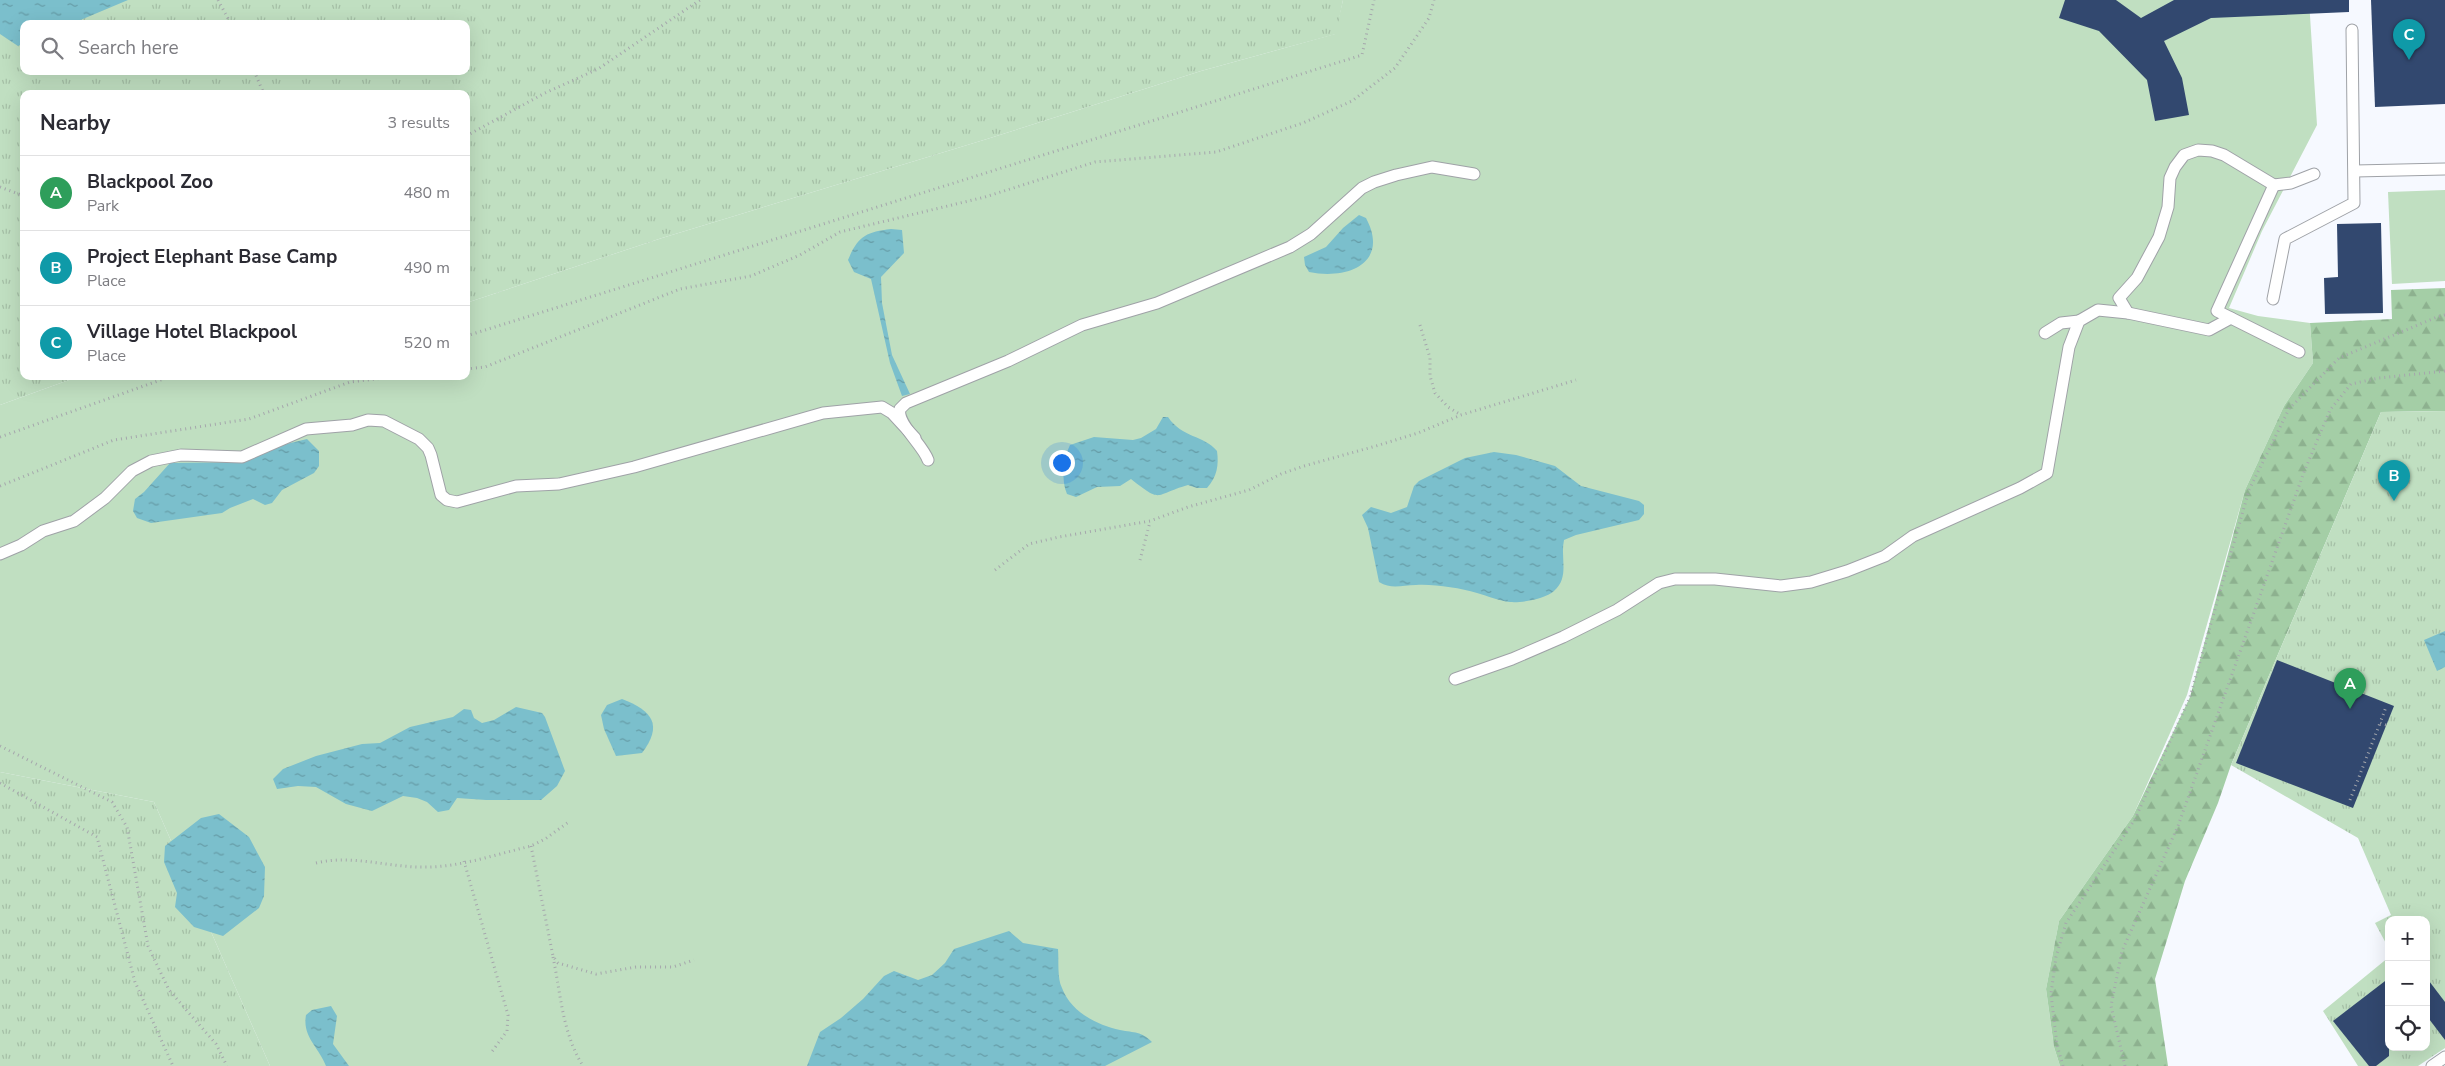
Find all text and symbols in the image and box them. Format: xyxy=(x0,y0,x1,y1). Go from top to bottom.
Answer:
pin: C xyxy=(2393,19,2425,60)
search box xyxy=(20,20,470,75)
icon: search xyxy=(38,34,66,62)
text: Search here xyxy=(78,35,179,61)
text: Nearby xyxy=(40,109,110,137)
text: 3 results xyxy=(388,112,450,134)
text: Blackpool Zoo xyxy=(87,169,213,195)
text: A xyxy=(50,182,62,204)
text: 480 m xyxy=(403,182,450,204)
text: Park xyxy=(87,195,119,217)
text: Project Elephant Base Camp xyxy=(87,244,337,270)
text: B xyxy=(50,257,62,279)
text: 490 m xyxy=(403,257,450,279)
text: Place xyxy=(87,270,126,292)
text: Village Hotel Blackpool xyxy=(87,319,297,345)
text: C xyxy=(51,332,61,354)
text: 520 m xyxy=(403,332,450,354)
text: Place xyxy=(87,345,126,367)
your location xyxy=(1049,450,1075,476)
pin: B xyxy=(2378,460,2410,501)
pin: A xyxy=(2334,668,2366,709)
map controls xyxy=(2385,916,2430,1051)
button: + xyxy=(2385,916,2430,961)
button: − xyxy=(2385,961,2430,1006)
button: locate xyxy=(2385,1006,2430,1051)

